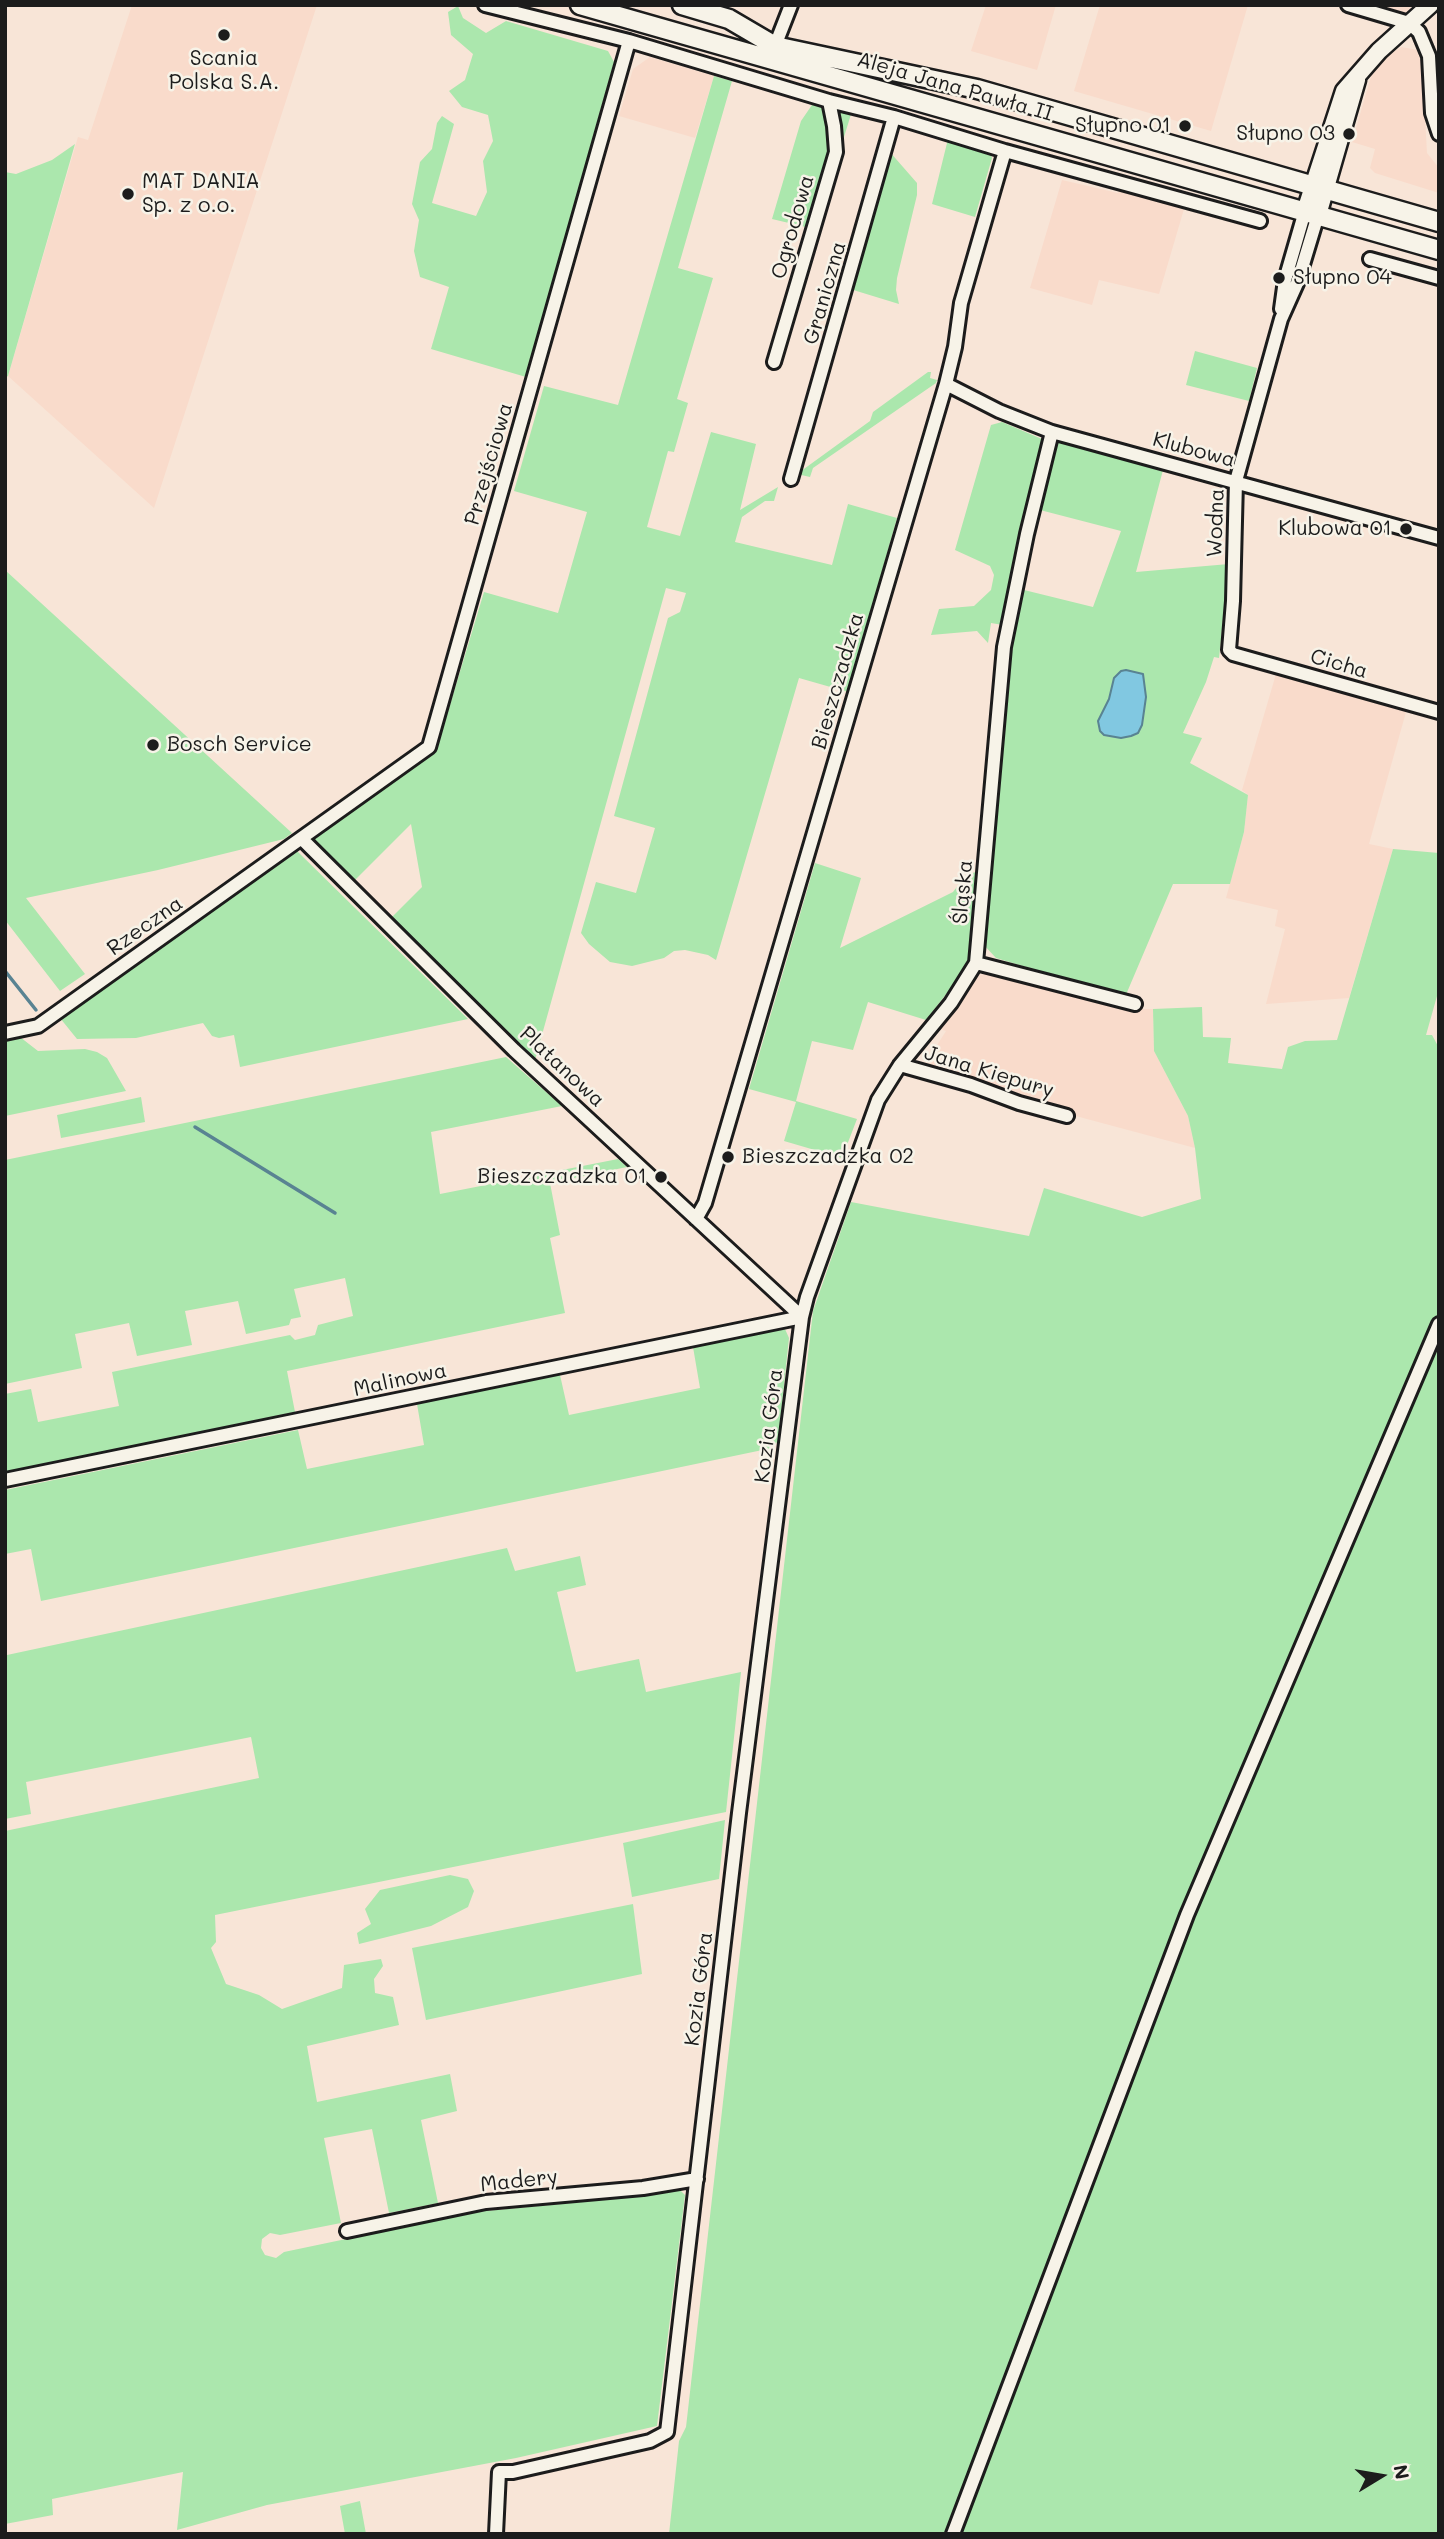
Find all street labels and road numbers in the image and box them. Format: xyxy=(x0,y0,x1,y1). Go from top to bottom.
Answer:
street label: Aleja Jana Pawła II xyxy=(854,47,1056,127)
street label: Ogrodowa xyxy=(766,172,820,282)
street label: Graniczna xyxy=(798,239,852,347)
street label: Przejściowa xyxy=(460,400,518,528)
street label: Klubowa xyxy=(1150,427,1238,473)
street label: Wodna xyxy=(1202,488,1230,558)
street label: Bieszczadzka xyxy=(806,610,870,752)
street label: Cicha xyxy=(1307,644,1371,684)
street label: Śląska xyxy=(948,859,978,925)
street label: Rzeczna xyxy=(102,891,188,961)
street label: Platanowa xyxy=(514,1021,610,1113)
street label: Jana Kiepury xyxy=(921,1040,1057,1104)
street label: Malinowa xyxy=(351,1358,449,1402)
street label: Kozia Góra xyxy=(750,1368,788,1484)
street label: Kozia Góra xyxy=(680,1931,718,2047)
street label: Madery xyxy=(479,2164,559,2198)

